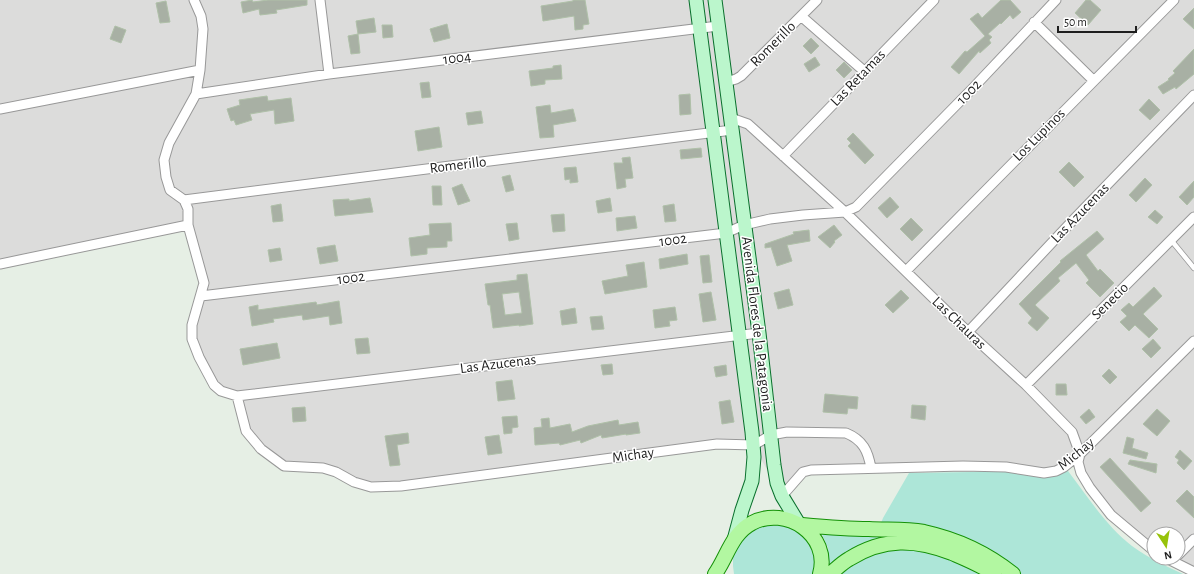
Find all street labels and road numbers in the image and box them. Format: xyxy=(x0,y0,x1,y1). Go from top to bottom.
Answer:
street label: Romerillo xyxy=(747,18,799,70)
street label: Las Retamas xyxy=(828,47,888,109)
street label: 1004 xyxy=(442,49,472,67)
street label: 1002 xyxy=(954,77,984,107)
street label: Los Lupinos xyxy=(1010,106,1068,164)
street label: Romerillo xyxy=(429,154,487,176)
street label: Las Azucenas xyxy=(1048,180,1112,246)
street label: 1002 xyxy=(658,231,688,249)
street label: Avenida Flores de la Patagonia xyxy=(739,236,775,412)
street label: 1002 xyxy=(336,269,366,287)
street label: Senecio xyxy=(1089,280,1131,322)
street label: Las Chauras xyxy=(929,294,989,352)
street label: Las Azucenas xyxy=(459,352,537,376)
street label: Michay xyxy=(1055,435,1098,473)
street label: Michay xyxy=(611,445,656,465)

